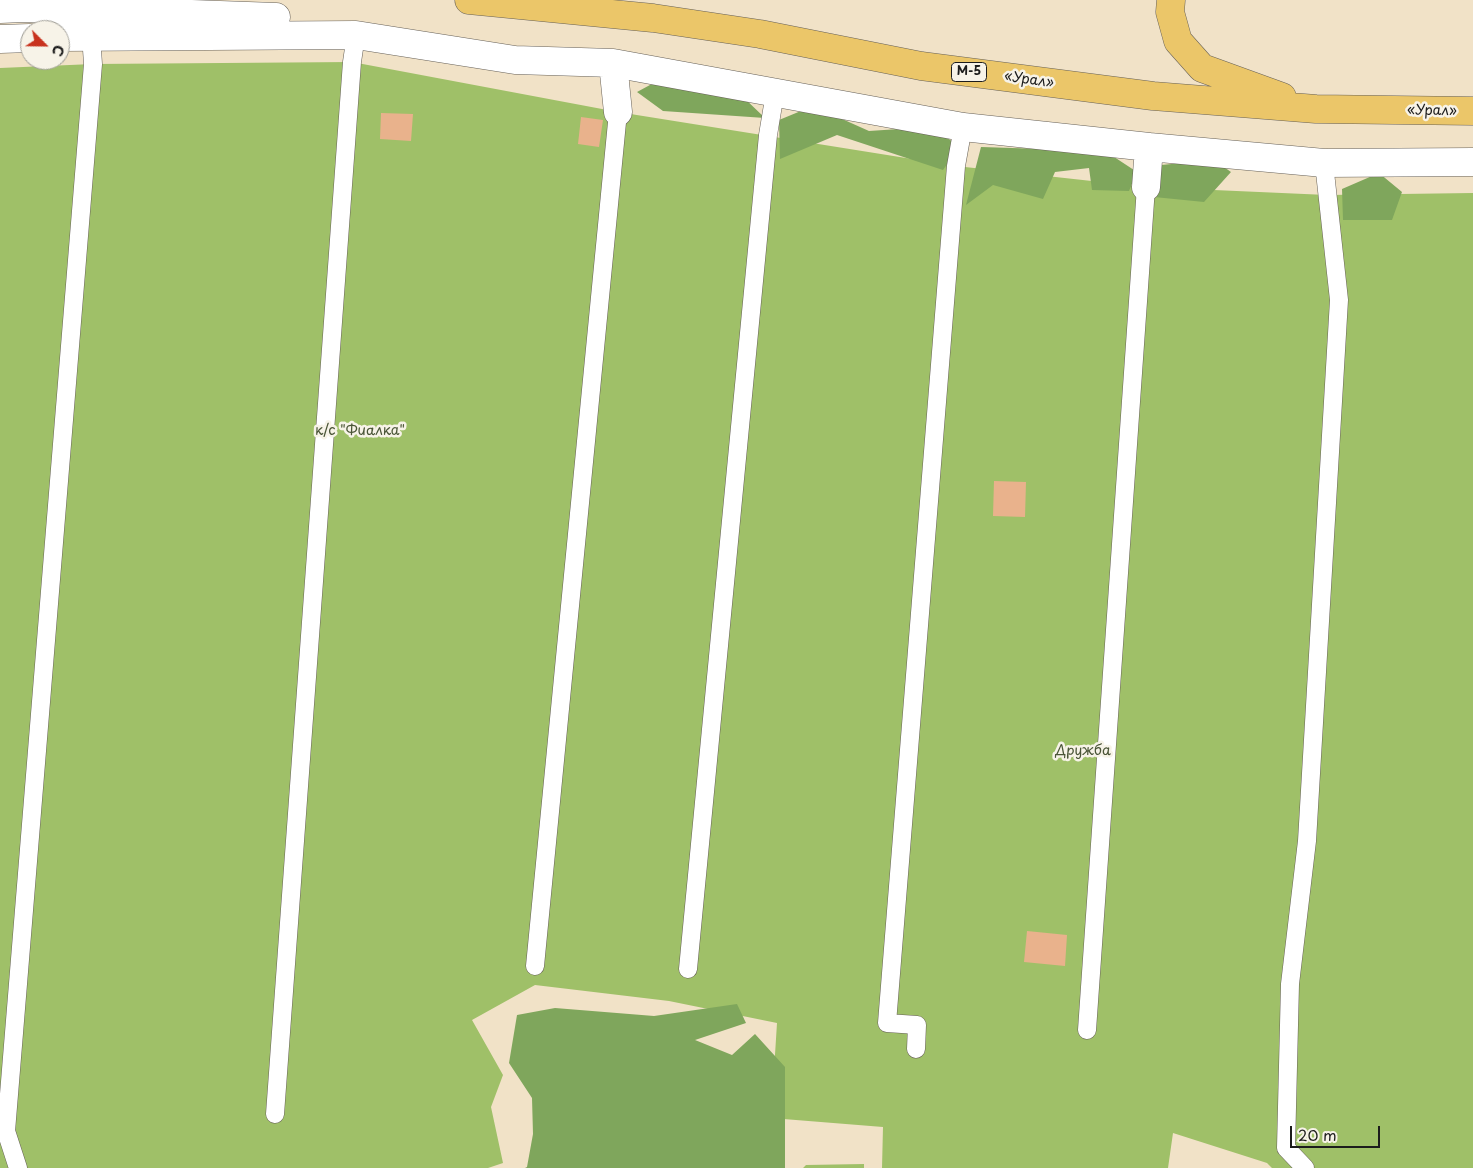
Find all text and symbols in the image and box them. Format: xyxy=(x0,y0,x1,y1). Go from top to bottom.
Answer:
north arrow xyxy=(20,20,70,70)
text: С xyxy=(47,42,70,60)
road number: М-5 xyxy=(952,62,986,82)
street label: «Урал» xyxy=(1003,68,1055,92)
street label: «Урал» xyxy=(1407,102,1457,120)
park label: к/с "Фиалка" xyxy=(315,423,405,439)
park label: Дружба xyxy=(1055,743,1111,759)
scale bar xyxy=(1293,1116,1383,1148)
text: 20 m xyxy=(1298,1123,1337,1146)

